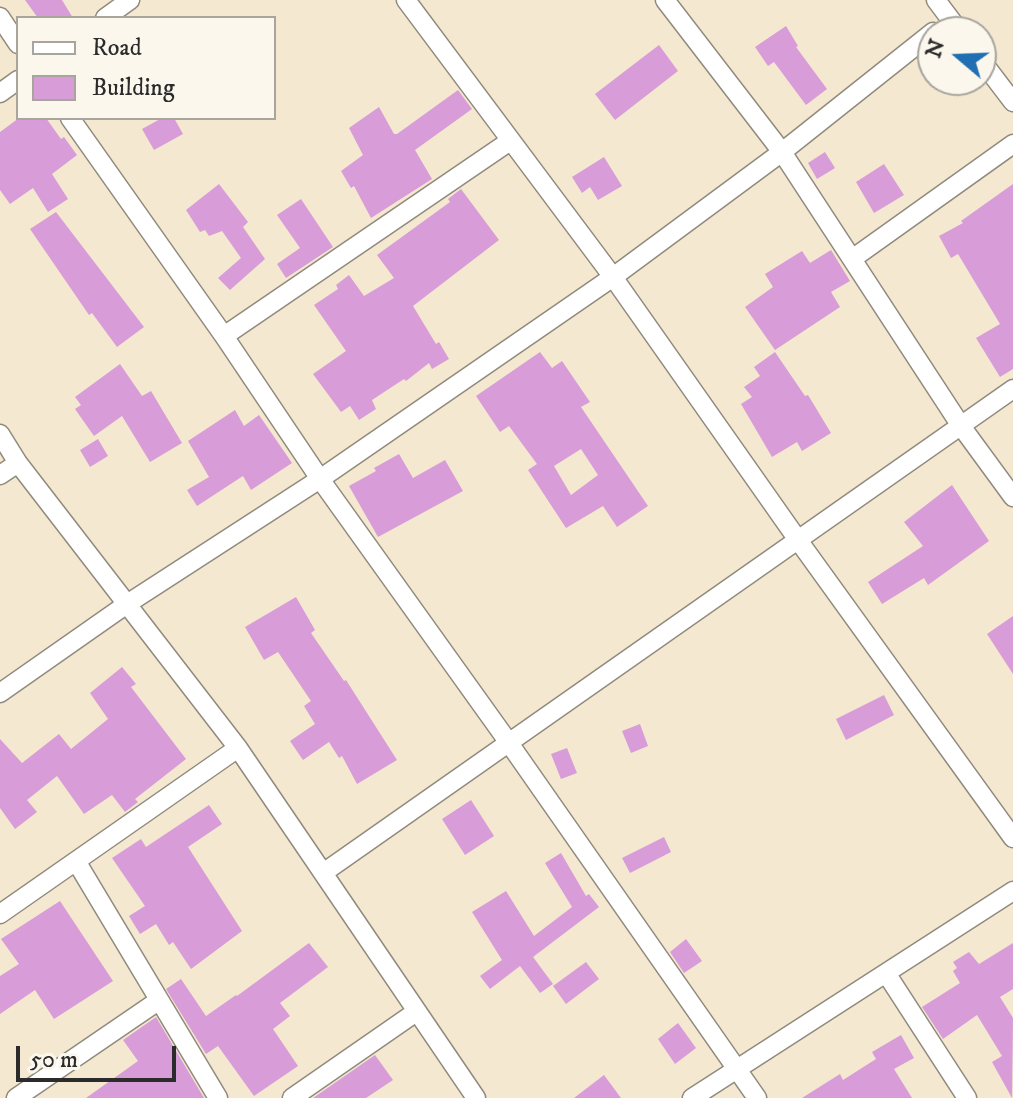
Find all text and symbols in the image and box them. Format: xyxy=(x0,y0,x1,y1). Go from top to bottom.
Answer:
legend xyxy=(16,16,276,120)
north arrow xyxy=(917,16,997,96)
text: Road xyxy=(92,33,142,63)
text: N xyxy=(920,36,951,62)
text: Building xyxy=(92,73,175,103)
scale bar xyxy=(20,1030,180,1080)
text: 50 m xyxy=(30,1045,78,1075)

